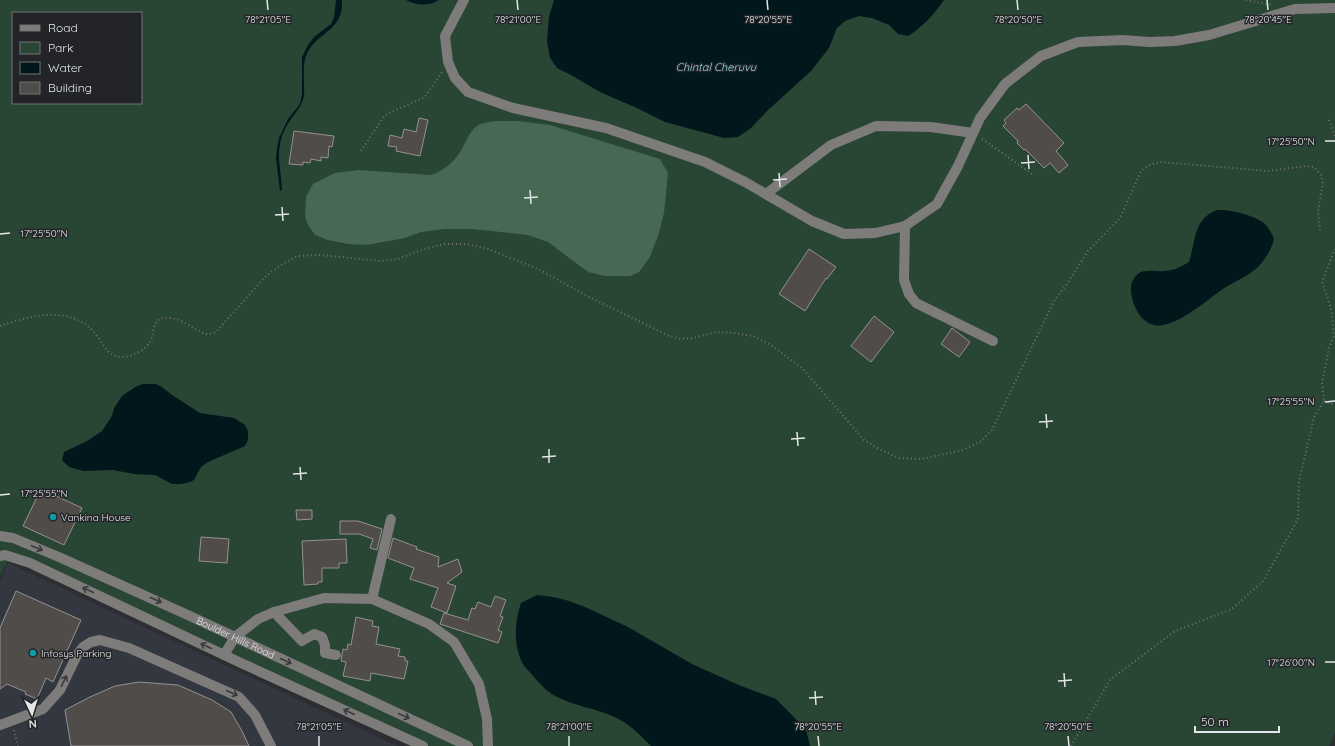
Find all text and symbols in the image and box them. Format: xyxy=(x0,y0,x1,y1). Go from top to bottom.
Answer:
legend xyxy=(12,12,142,104)
text: 78°21'05"E xyxy=(245,13,291,26)
text: 78°21'00"E xyxy=(495,13,542,26)
text: 78°20'55"E xyxy=(744,13,792,26)
text: 78°20'50"E xyxy=(994,13,1042,26)
text: 78°20'45"E xyxy=(1244,13,1292,26)
text: Road xyxy=(48,20,78,35)
text: Park xyxy=(48,40,73,55)
text: Water xyxy=(48,60,83,75)
water label: Chintal Cheruvu xyxy=(676,60,757,74)
text: Building xyxy=(48,80,92,95)
text: 17°25'50"N xyxy=(1267,135,1315,148)
text: 17°25'50"N xyxy=(20,227,68,240)
text: 17°25'55"N xyxy=(1267,395,1315,408)
text: 17°25'55"N xyxy=(20,487,68,500)
place label: Vankina House xyxy=(61,511,131,524)
marker: Vankina House xyxy=(48,512,58,522)
one-way arrow xyxy=(30,544,42,552)
one-way arrow xyxy=(83,586,95,593)
one-way arrow xyxy=(149,597,161,604)
street label: Boulder Hills Road xyxy=(194,613,277,661)
one-way arrow xyxy=(200,642,212,649)
place label: Infosys Parking xyxy=(41,647,112,660)
marker: Infosys Parking xyxy=(28,648,38,658)
text: 17°26'00"N xyxy=(1267,656,1315,669)
one-way arrow xyxy=(280,657,292,665)
one-way arrow xyxy=(61,675,68,687)
one-way arrow xyxy=(225,690,237,697)
north arrow xyxy=(12,694,52,734)
one-way arrow xyxy=(343,708,355,715)
scale bar xyxy=(1195,708,1279,734)
one-way arrow xyxy=(398,713,410,720)
text: 50 m xyxy=(1201,714,1229,729)
text: N xyxy=(28,717,37,731)
text: 78°21'05"E xyxy=(296,720,342,733)
text: 78°21'00"E xyxy=(546,720,593,733)
text: 78°20'55"E xyxy=(794,720,842,733)
text: 78°20'50"E xyxy=(1044,720,1092,733)

